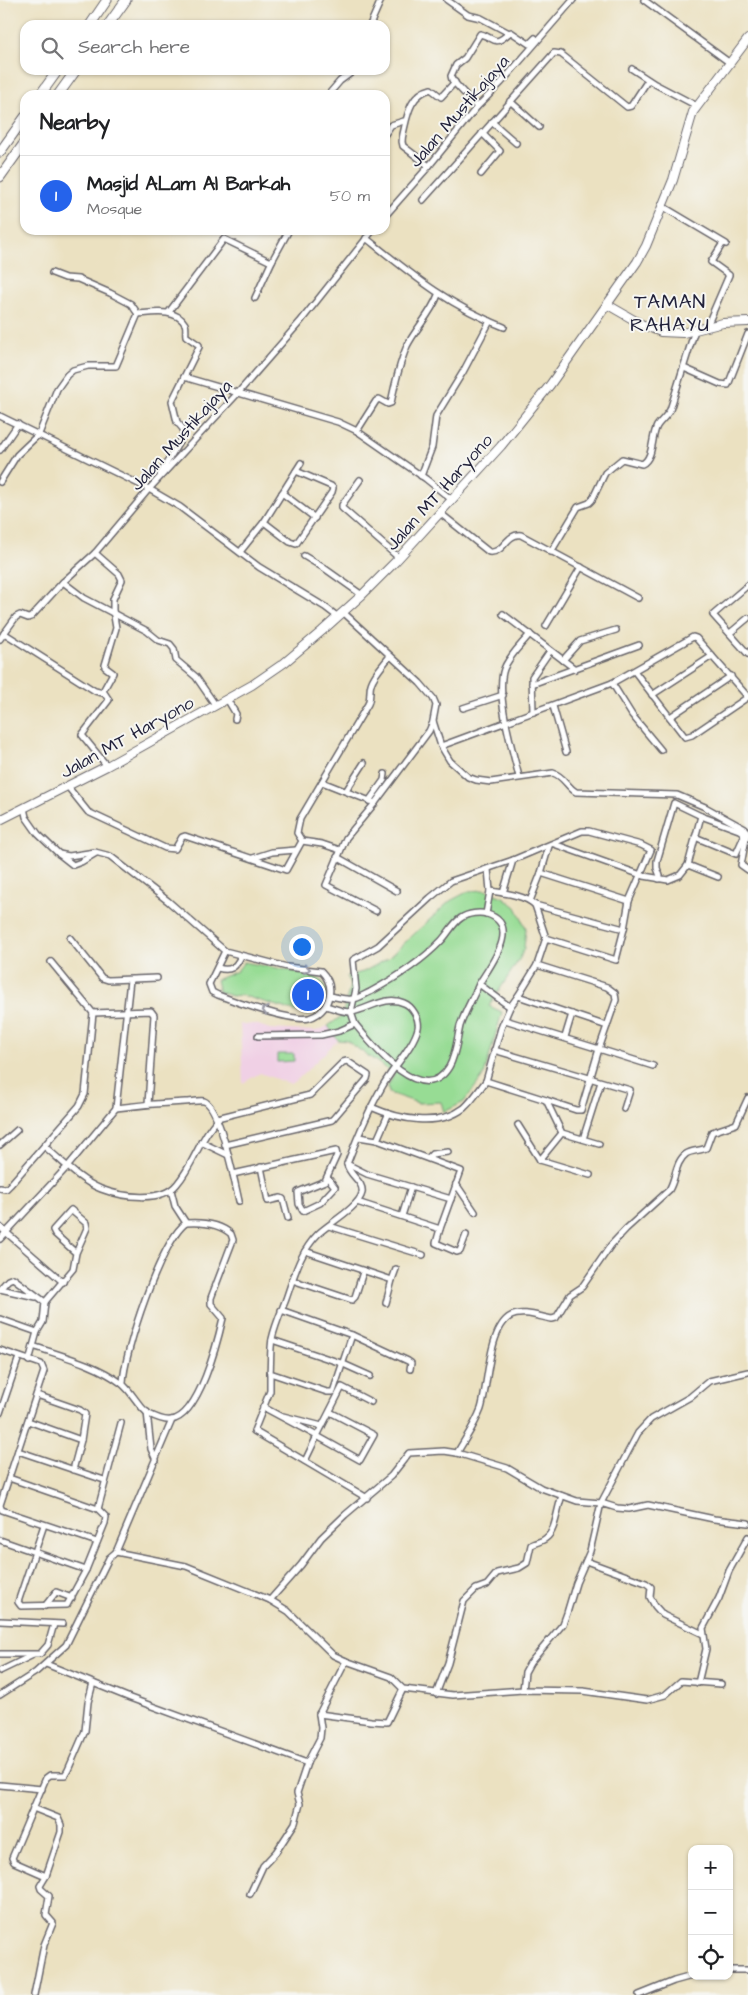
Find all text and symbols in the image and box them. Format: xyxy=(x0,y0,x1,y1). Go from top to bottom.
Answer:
search box xyxy=(20,20,390,75)
icon: search xyxy=(38,34,66,62)
text: Search here xyxy=(78,34,190,61)
street label: Jalan Mustikajaya xyxy=(404,50,516,174)
text: Nearby xyxy=(40,108,110,137)
text: Masjid ALam Al Barkah xyxy=(87,171,290,198)
text: 1 xyxy=(55,185,57,207)
text: 50 m xyxy=(330,185,370,207)
text: Mosque xyxy=(87,198,142,220)
district label: TAMAN RAHAYU xyxy=(630,288,710,339)
street label: Jalan Mustikajaya xyxy=(125,374,239,497)
street label: Jalan MT Haryono xyxy=(380,428,499,557)
street label: Jalan MT Haryono xyxy=(56,690,199,785)
your location xyxy=(289,934,315,960)
one-way arrow xyxy=(303,963,311,974)
pin: 1 xyxy=(292,976,324,1014)
one-way arrow xyxy=(262,1006,270,1016)
map controls xyxy=(688,1845,733,1980)
button: + xyxy=(688,1845,733,1890)
button: − xyxy=(688,1890,733,1935)
button: locate xyxy=(688,1935,733,1980)

